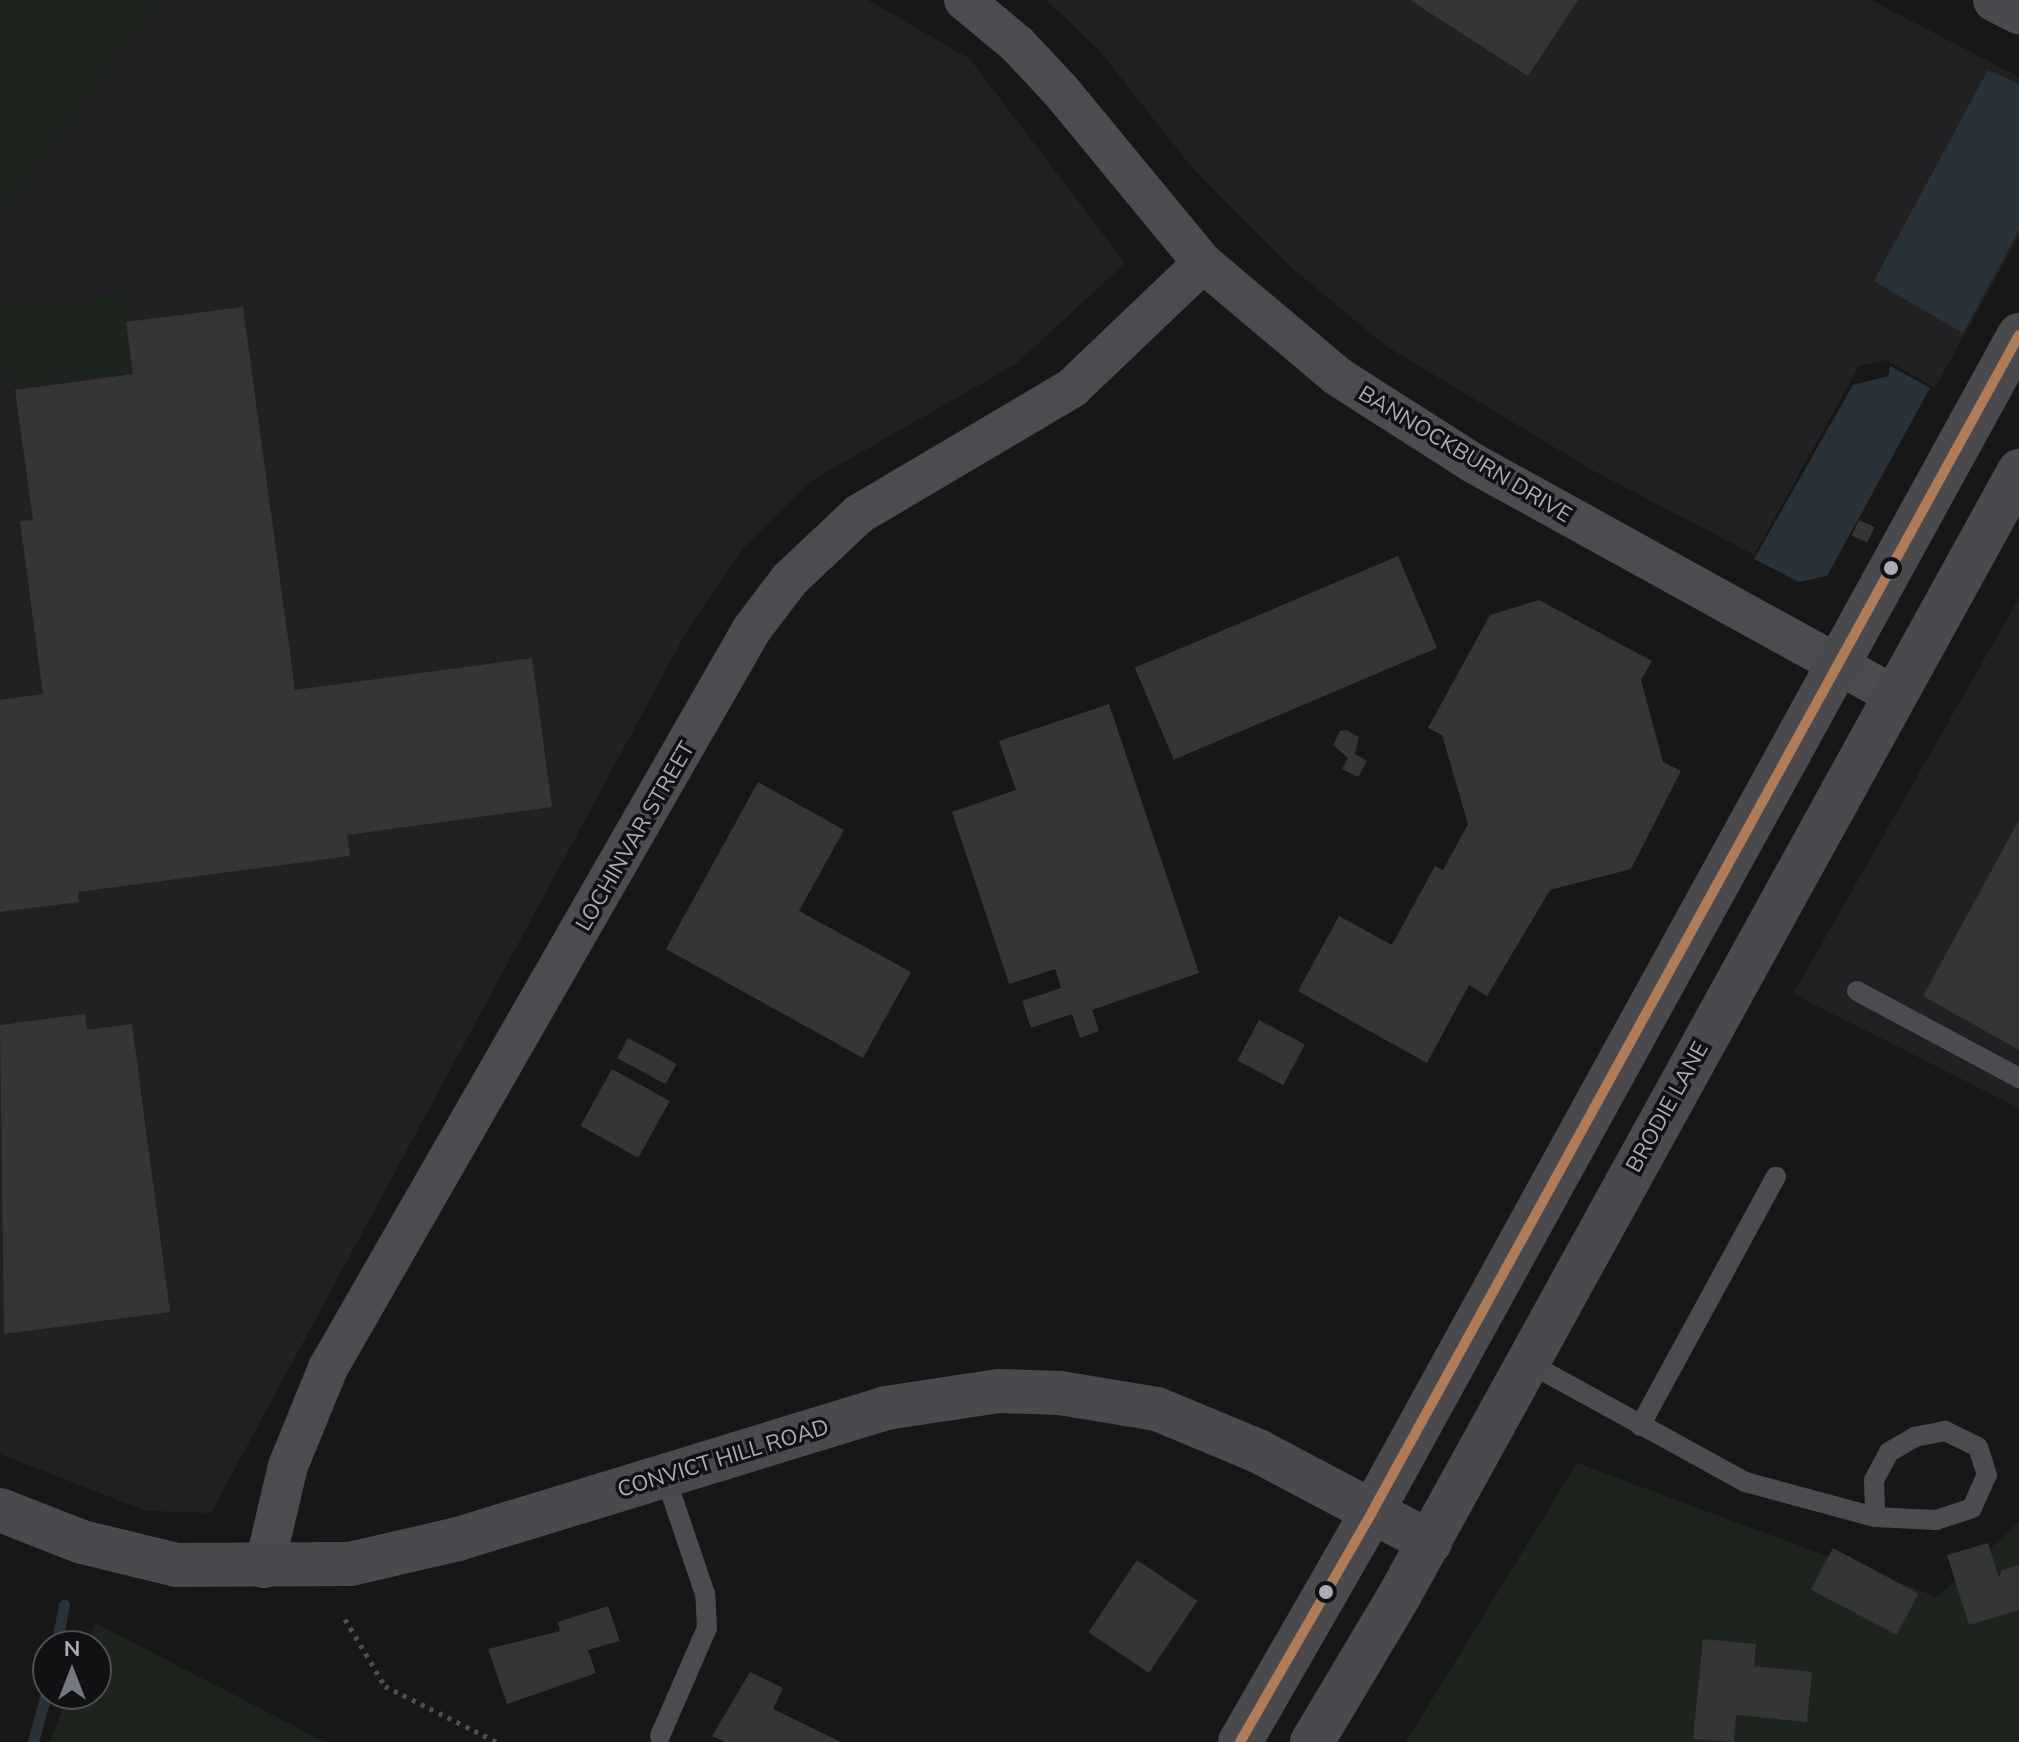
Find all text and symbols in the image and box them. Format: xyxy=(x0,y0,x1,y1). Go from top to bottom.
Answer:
street label: BANNOCKBURN DRIVE xyxy=(1354,380,1576,528)
unlabelled marker xyxy=(1883,560,1899,576)
street label: LOCHINVAR STREET xyxy=(570,737,700,935)
street label: BRODIE LANE xyxy=(1620,1037,1714,1177)
street label: CONVICT HILL ROAD xyxy=(614,1413,832,1503)
unlabelled marker xyxy=(1318,1584,1334,1600)
north arrow xyxy=(32,1630,112,1710)
text: N xyxy=(64,1634,80,1662)

